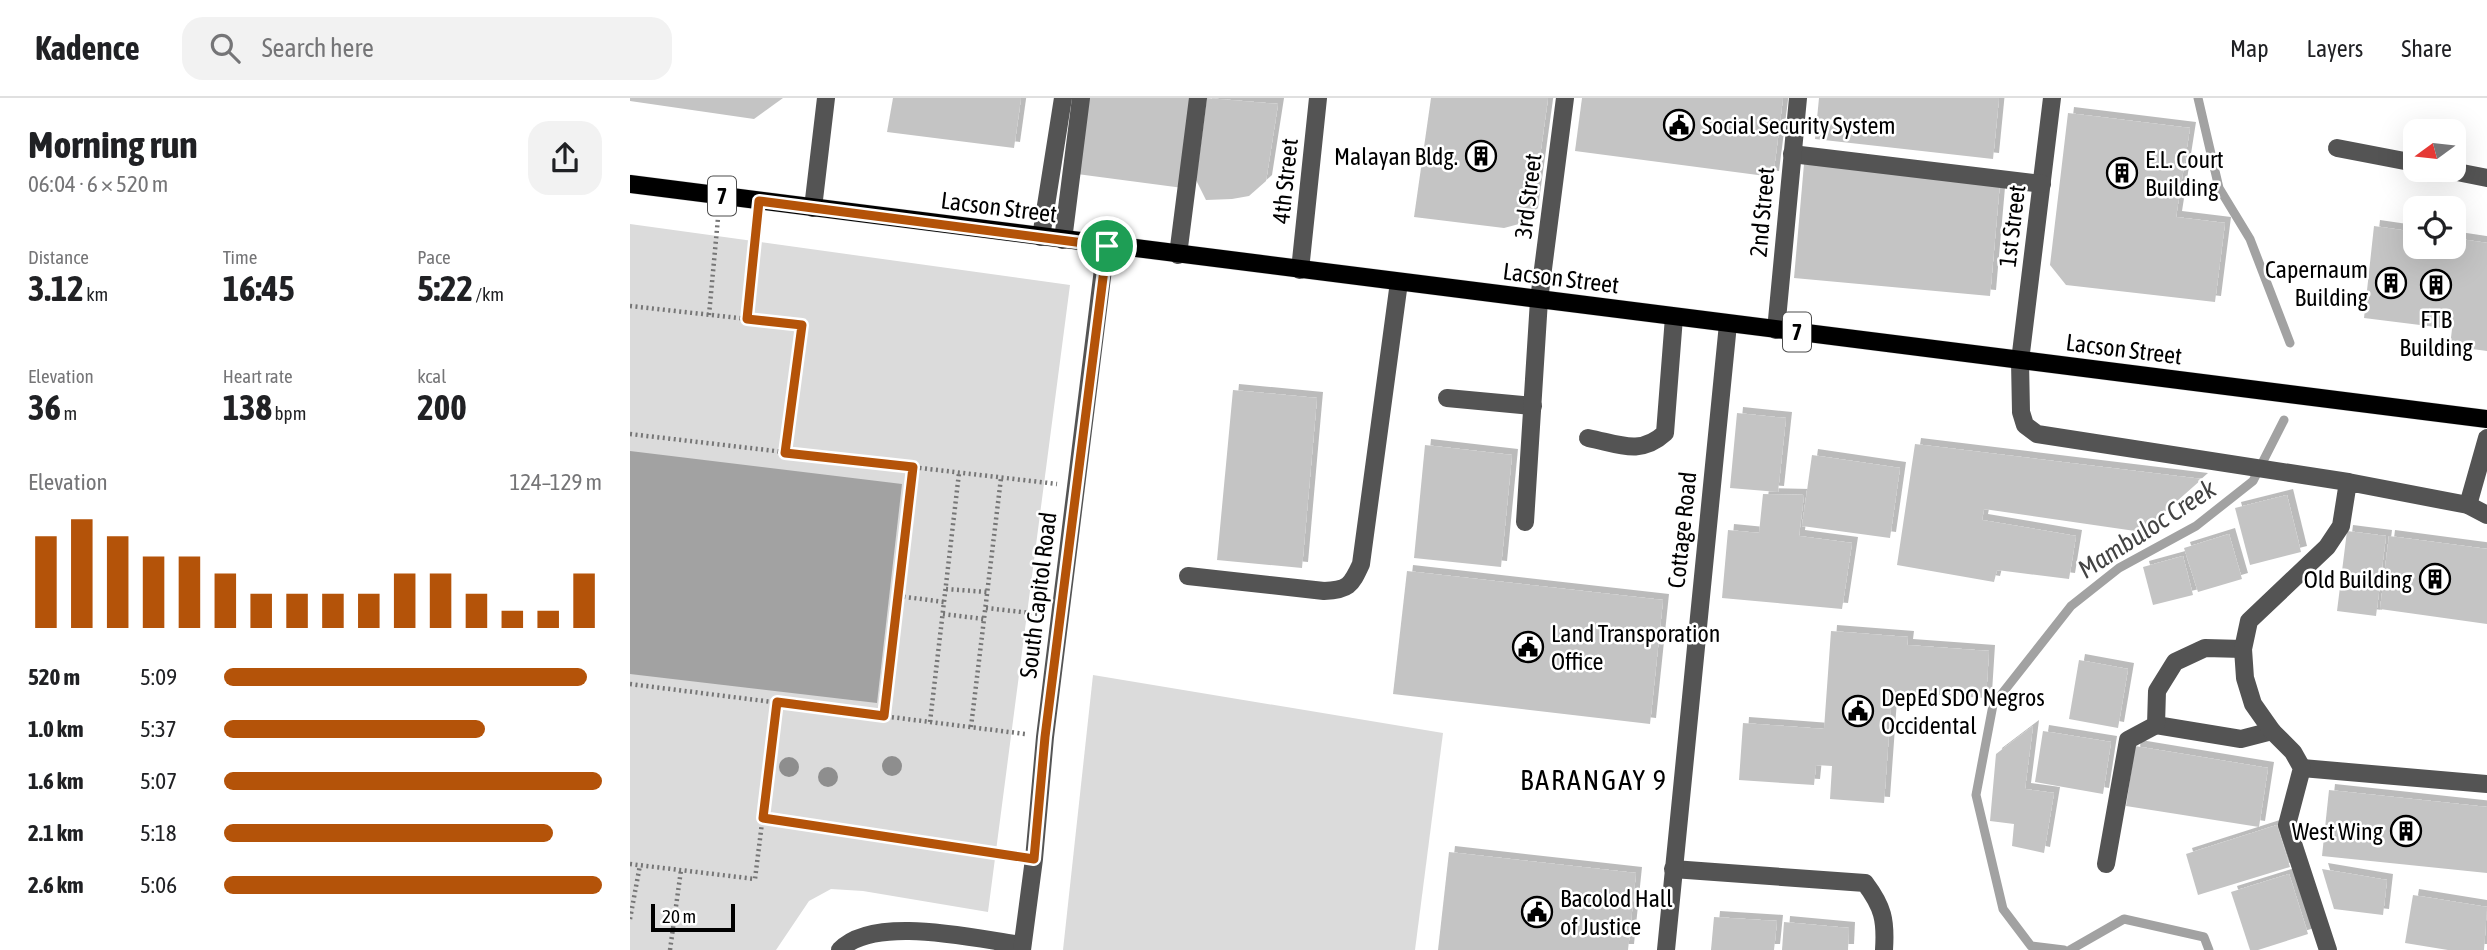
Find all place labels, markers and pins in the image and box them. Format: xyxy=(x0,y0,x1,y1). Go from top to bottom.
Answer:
public building icon: Social Security System xyxy=(1662,108,1696,142)
place label: Social Security System xyxy=(1702,112,1896,139)
building icon: Malayan Bldg. xyxy=(1464,139,1498,173)
place label: Malayan Bldg. xyxy=(1334,143,1458,170)
place label: E.L. Court Building xyxy=(2145,146,2224,201)
building icon: E.L. Court Building xyxy=(2105,156,2139,190)
pin xyxy=(1077,216,1137,276)
place label: Capernaum Building xyxy=(2265,256,2369,311)
building icon: Capernaum Building xyxy=(2374,266,2408,300)
building icon: FTB Building xyxy=(2419,268,2453,302)
place label: FTB Building xyxy=(2399,306,2473,361)
building icon: Old Building xyxy=(2418,562,2452,596)
place label: Old Building xyxy=(2304,566,2413,593)
place label: Land Transporation Office xyxy=(1551,620,1721,675)
public building icon: Land Transporation Office xyxy=(1511,630,1545,664)
place label: DepEd SDO Negros Occidental xyxy=(1881,684,2045,739)
public building icon: DepEd SDO Negros Occidental xyxy=(1841,694,1875,728)
building icon: West Wing xyxy=(2389,814,2423,848)
place label: West Wing xyxy=(2292,818,2384,845)
place label: Bacolod Hall of Justice xyxy=(1560,885,1673,940)
public building icon: Bacolod Hall of Justice xyxy=(1520,895,1554,929)

